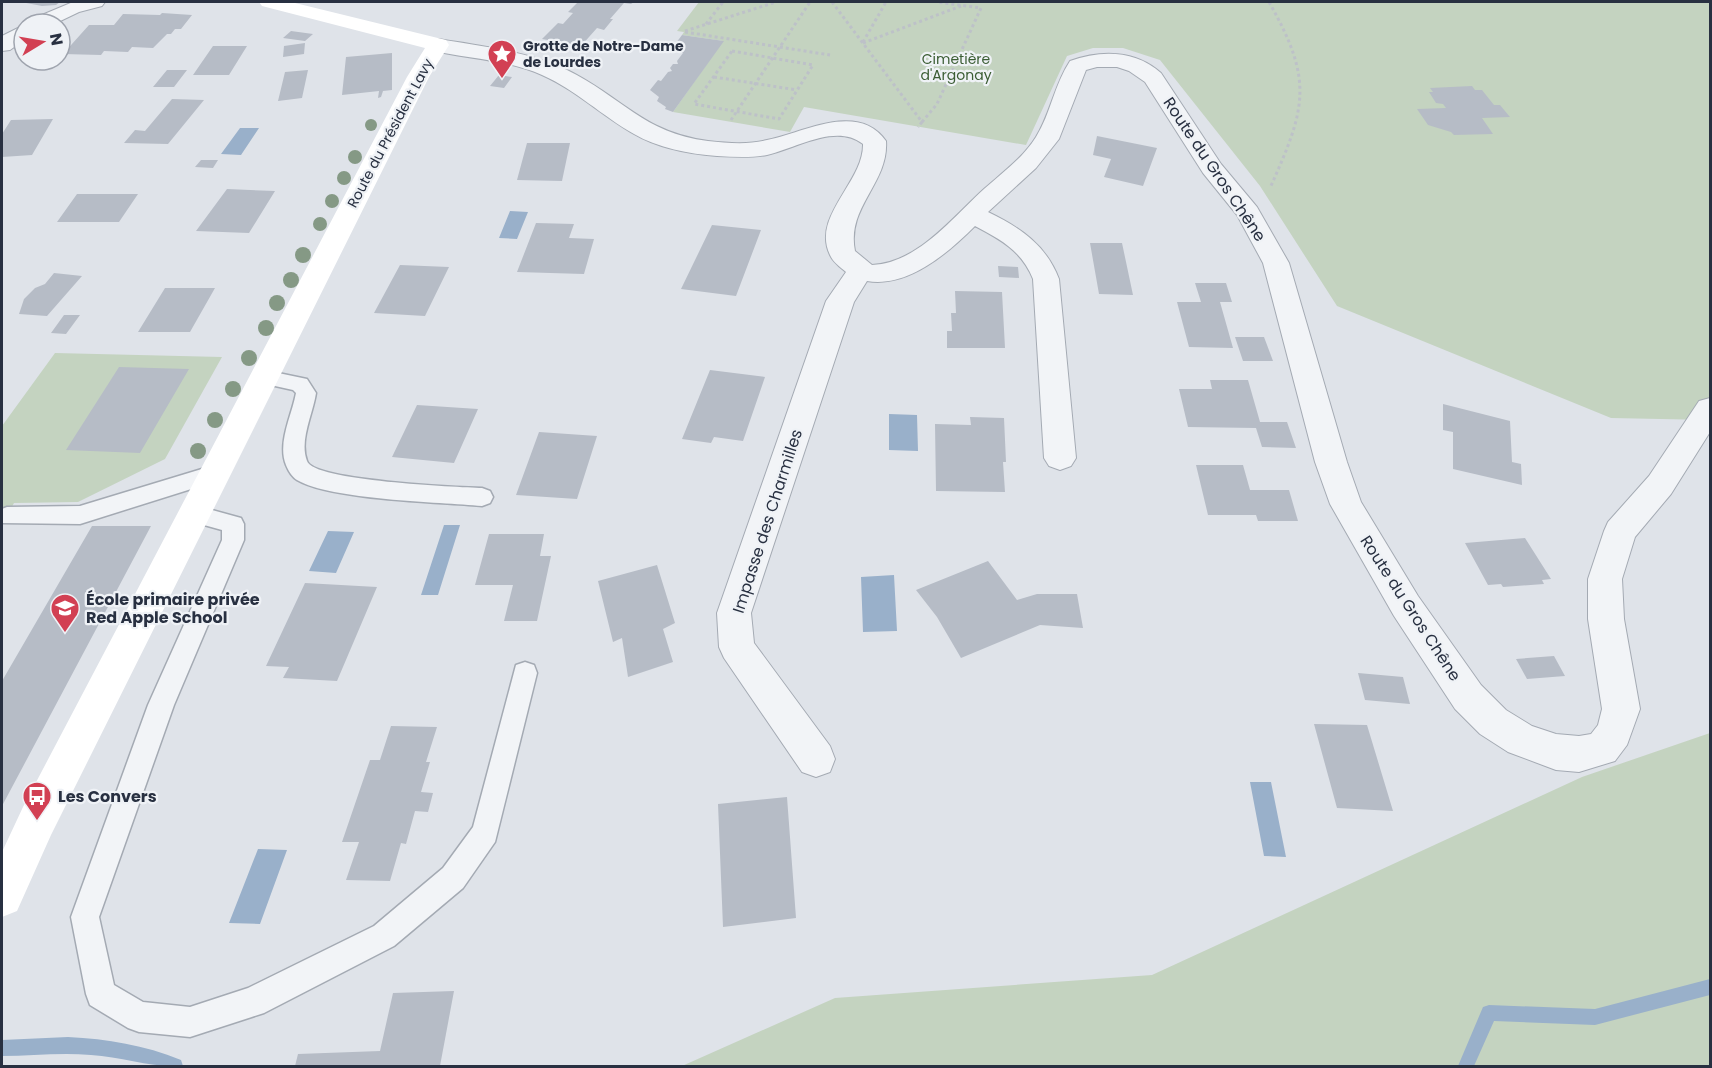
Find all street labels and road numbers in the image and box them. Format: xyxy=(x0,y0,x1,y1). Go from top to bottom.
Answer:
street label: Route du Président Lavy xyxy=(342,55,438,211)
street label: Route du Gros Chêne xyxy=(1158,93,1272,246)
street label: Impasse des Charmilles xyxy=(727,426,808,616)
street label: Route du Gros Chêne xyxy=(1355,531,1466,686)

